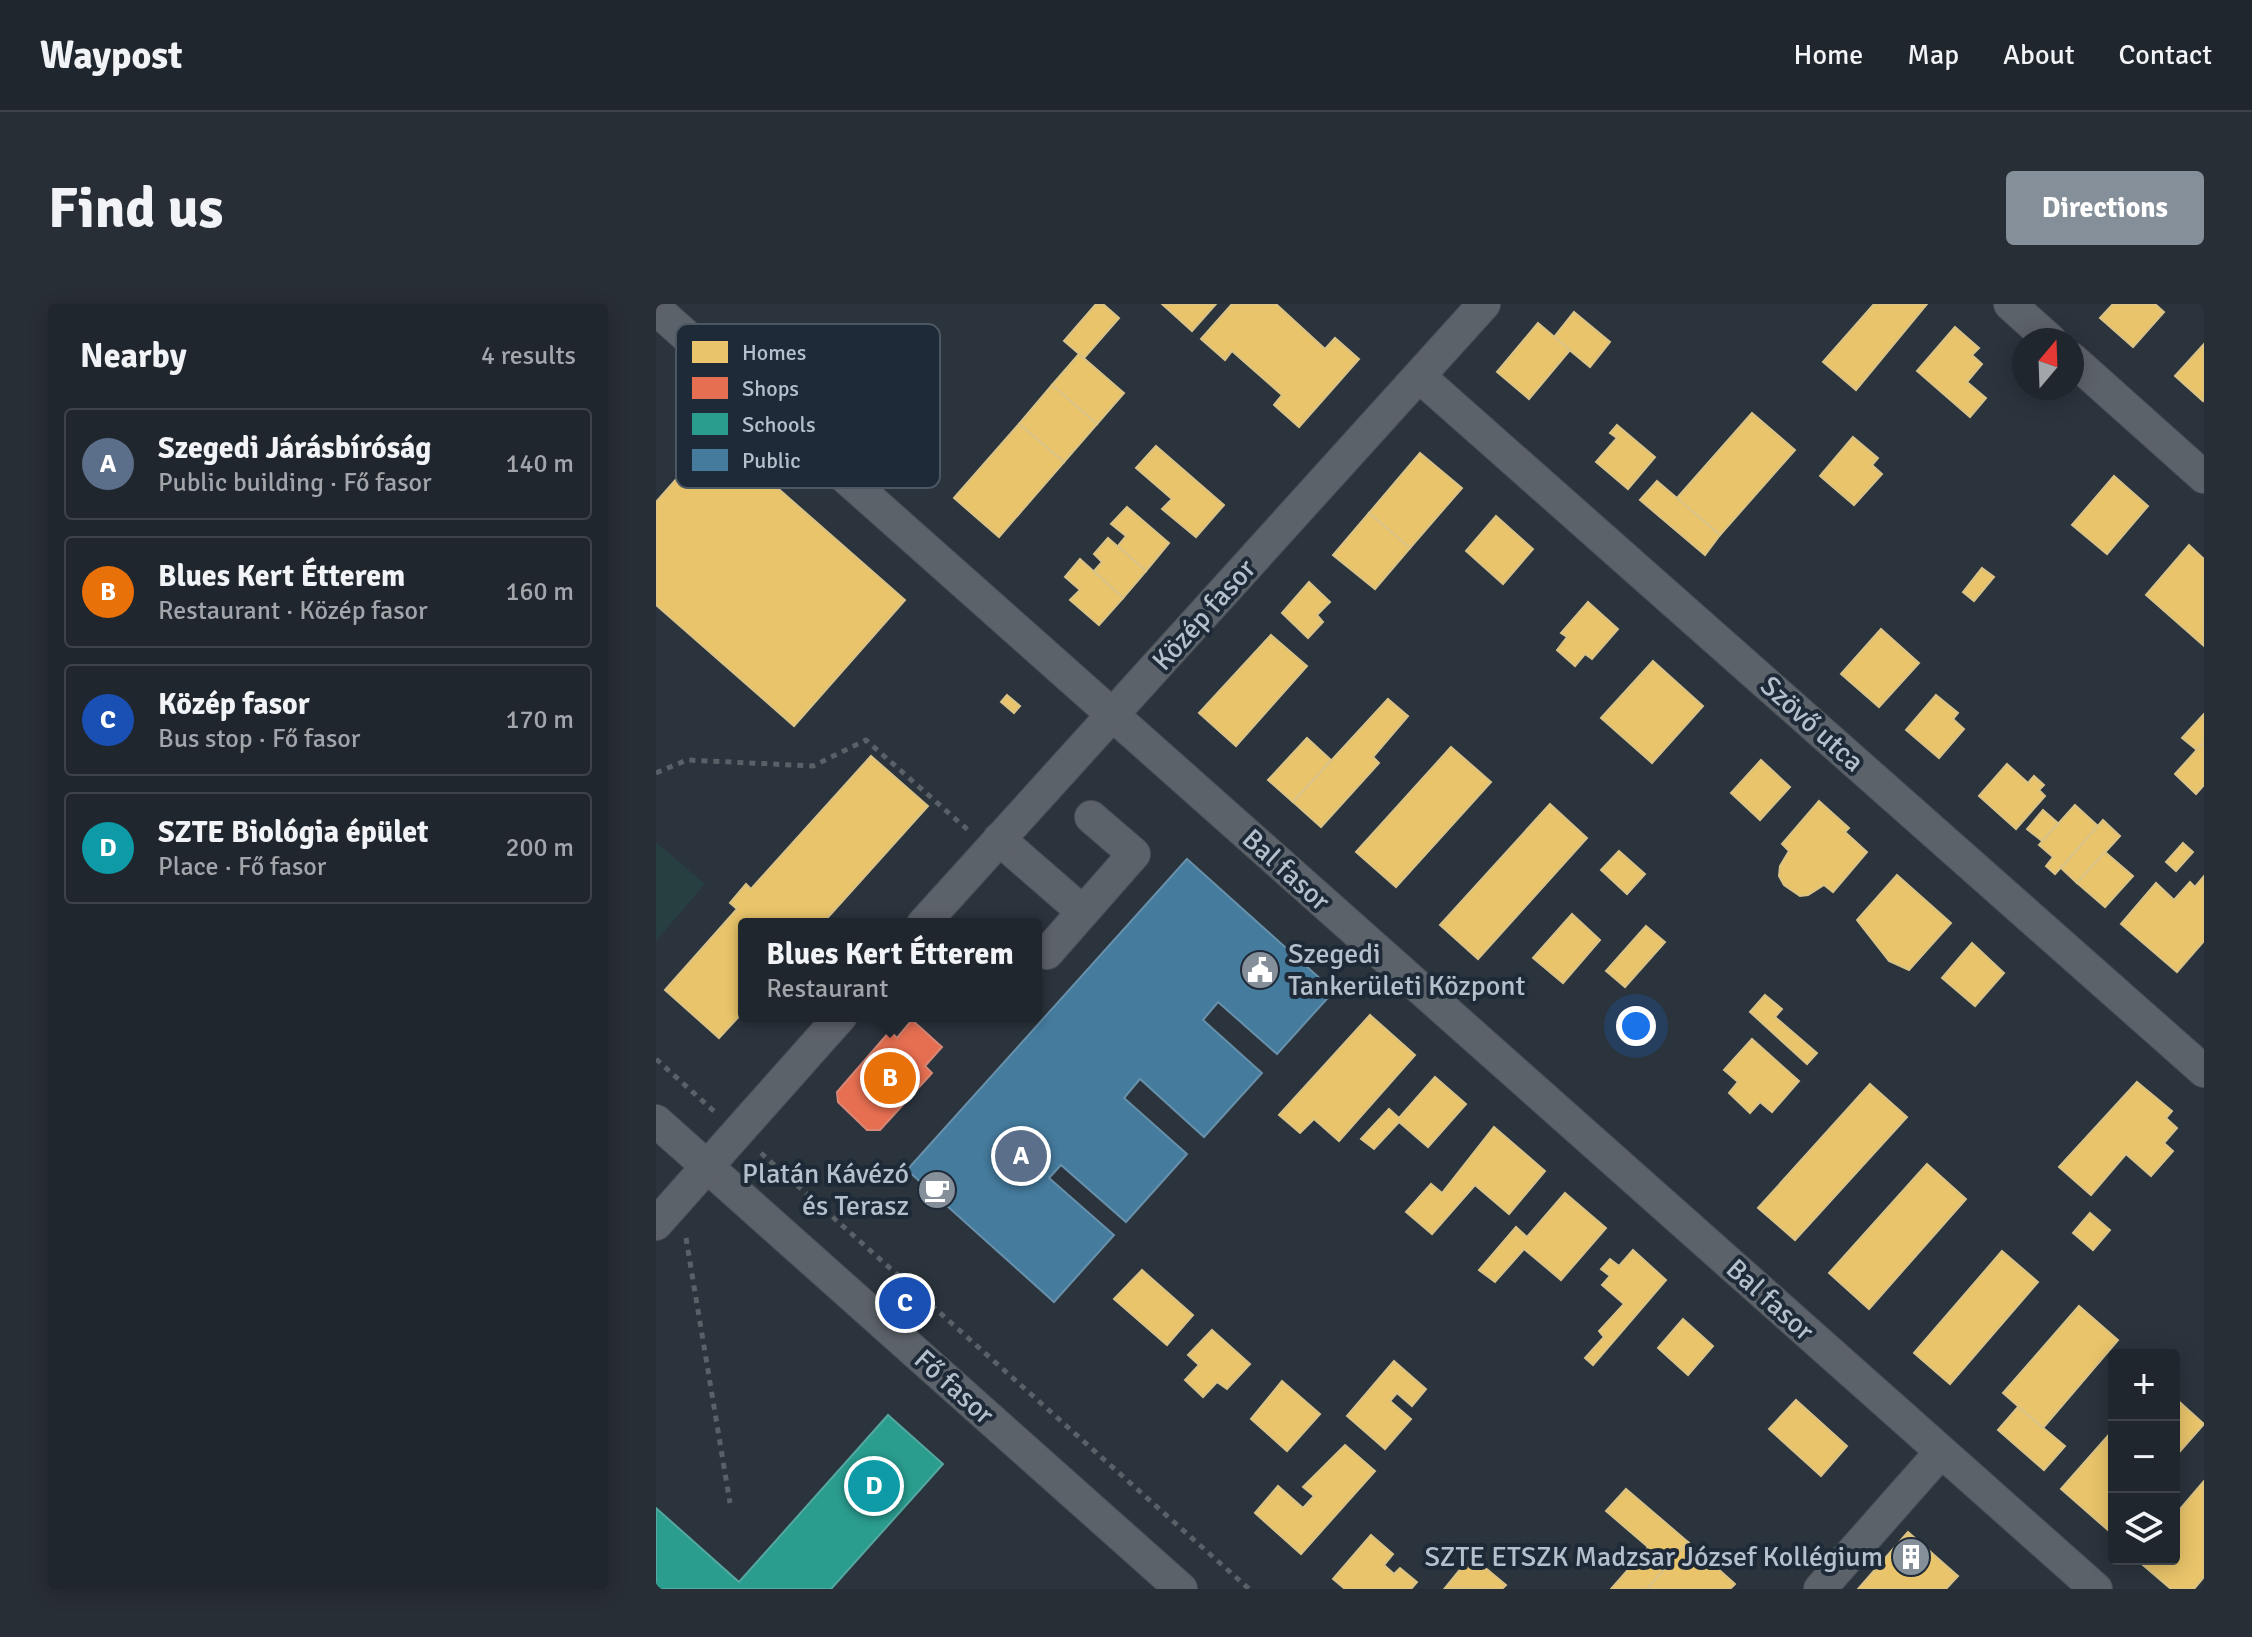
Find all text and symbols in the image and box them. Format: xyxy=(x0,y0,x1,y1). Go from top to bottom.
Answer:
text: Waypost xyxy=(40,32,182,79)
text: Home xyxy=(1794,38,1863,72)
text: Map xyxy=(1907,38,1959,72)
text: About xyxy=(2003,38,2075,72)
text: Contact xyxy=(2119,38,2212,72)
button: Directions xyxy=(2006,171,2204,245)
text: Find us xyxy=(48,174,223,243)
legend xyxy=(676,324,940,488)
north arrow xyxy=(2012,328,2084,400)
text: Nearby xyxy=(80,335,187,377)
text: Homes xyxy=(742,339,806,366)
text: 4 results xyxy=(481,340,576,372)
text: Shops xyxy=(742,375,799,402)
text: Schools xyxy=(742,411,816,438)
text: Szegedi Járásbíróság xyxy=(158,430,431,467)
text: Public xyxy=(742,447,801,474)
text: A xyxy=(100,448,116,480)
text: 140 m xyxy=(505,448,574,480)
text: Public building · Fő fasor xyxy=(158,467,432,499)
street label: Közép fasor xyxy=(1145,552,1263,678)
text: Blues Kert Étterem xyxy=(158,558,405,595)
text: B xyxy=(100,576,116,608)
text: 160 m xyxy=(505,576,574,608)
text: Restaurant · Közép fasor xyxy=(158,595,428,627)
street label: Szövő utca xyxy=(1753,669,1871,779)
text: Közép fasor xyxy=(158,686,310,723)
text: C xyxy=(100,704,116,736)
text: 170 m xyxy=(505,704,574,736)
text: Bus stop · Fő fasor xyxy=(158,723,360,755)
text: SZTE Biológia épület xyxy=(158,814,429,851)
street label: Bal fasor xyxy=(1235,822,1337,919)
text: D xyxy=(99,832,117,864)
text: 200 m xyxy=(505,832,574,864)
text: Place · Fő fasor xyxy=(158,851,326,883)
popup xyxy=(738,918,1042,1022)
text: Blues Kert Étterem xyxy=(766,936,1014,973)
place label: Szegedi Tankerületi Központ xyxy=(1288,937,1526,1003)
public building icon: Szegedi Tankerületi Központ xyxy=(1239,949,1281,991)
text: Restaurant xyxy=(766,973,888,1005)
your location xyxy=(1616,1006,1656,1046)
pin: B xyxy=(864,1048,916,1108)
pin: A xyxy=(995,1126,1047,1186)
place label: Platán Kávézó és Terasz xyxy=(742,1157,909,1223)
cafe icon: Platán Kávézó és Terasz xyxy=(916,1169,958,1211)
street label: Bal fasor xyxy=(1719,1252,1821,1349)
pin: C xyxy=(879,1273,931,1333)
street label: Fő fasor xyxy=(907,1343,1001,1432)
map controls xyxy=(2108,1349,2180,1565)
button: + xyxy=(2108,1349,2180,1421)
button: − xyxy=(2108,1421,2180,1493)
pin: D xyxy=(848,1456,900,1516)
button: layers xyxy=(2108,1493,2180,1565)
building icon: SZTE ETSZK Madzsar József Kollégium xyxy=(1890,1536,1932,1578)
place label: SZTE ETSZK Madzsar József Kollégium xyxy=(1425,1540,1883,1574)

